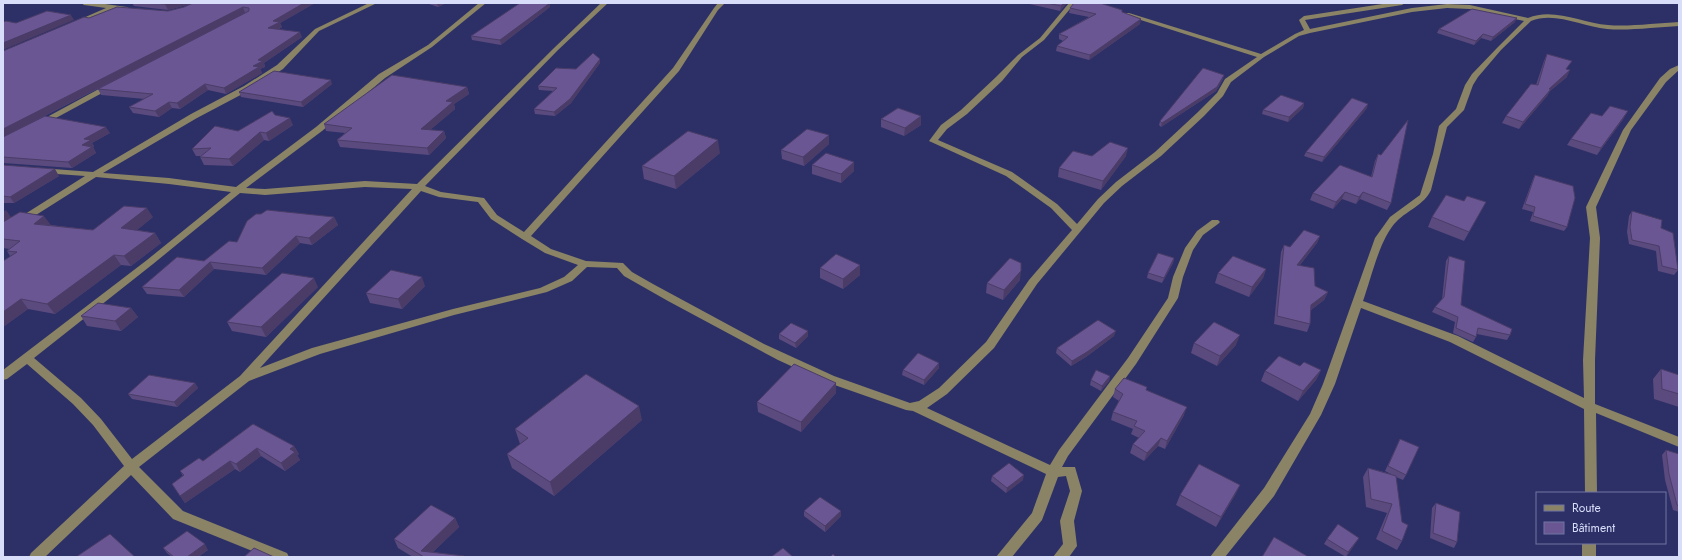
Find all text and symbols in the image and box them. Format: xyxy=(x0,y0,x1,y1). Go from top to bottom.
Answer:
legend xyxy=(1536,492,1666,544)
text: Route xyxy=(1572,499,1601,517)
text: Bâtiment xyxy=(1572,519,1615,537)

